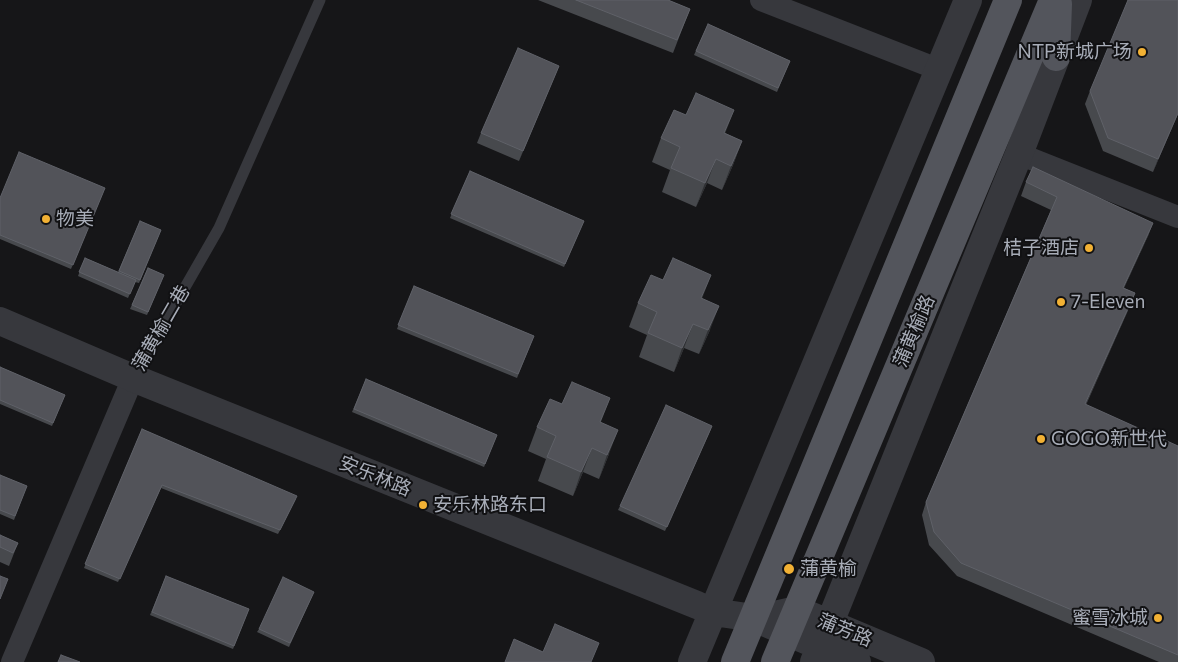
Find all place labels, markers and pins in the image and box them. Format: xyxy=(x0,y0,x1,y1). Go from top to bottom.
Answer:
place label: NTP新城广场 xyxy=(1018,41,1132,63)
marker: NTP新城广场 xyxy=(1136,46,1148,58)
place label: 物美 xyxy=(56,208,94,230)
marker: 物美 xyxy=(40,213,52,225)
place label: 桔子酒店 xyxy=(1003,237,1079,259)
marker: 桔子酒店 xyxy=(1083,242,1095,254)
place label: 7-Eleven xyxy=(1071,291,1145,313)
marker: 7-Eleven xyxy=(1055,296,1067,308)
place label: GOGO新世代 xyxy=(1051,428,1167,450)
marker: GOGO新世代 xyxy=(1035,433,1047,445)
place label: 安乐林路东口 xyxy=(433,494,547,516)
marker: 安乐林路东口 xyxy=(417,499,429,511)
place label: 蒲黄榆 xyxy=(800,558,857,580)
marker: 蒲黄榆 xyxy=(782,562,796,576)
place label: 蜜雪冰城 xyxy=(1072,607,1148,629)
marker: 蜜雪冰城 xyxy=(1152,612,1164,624)

